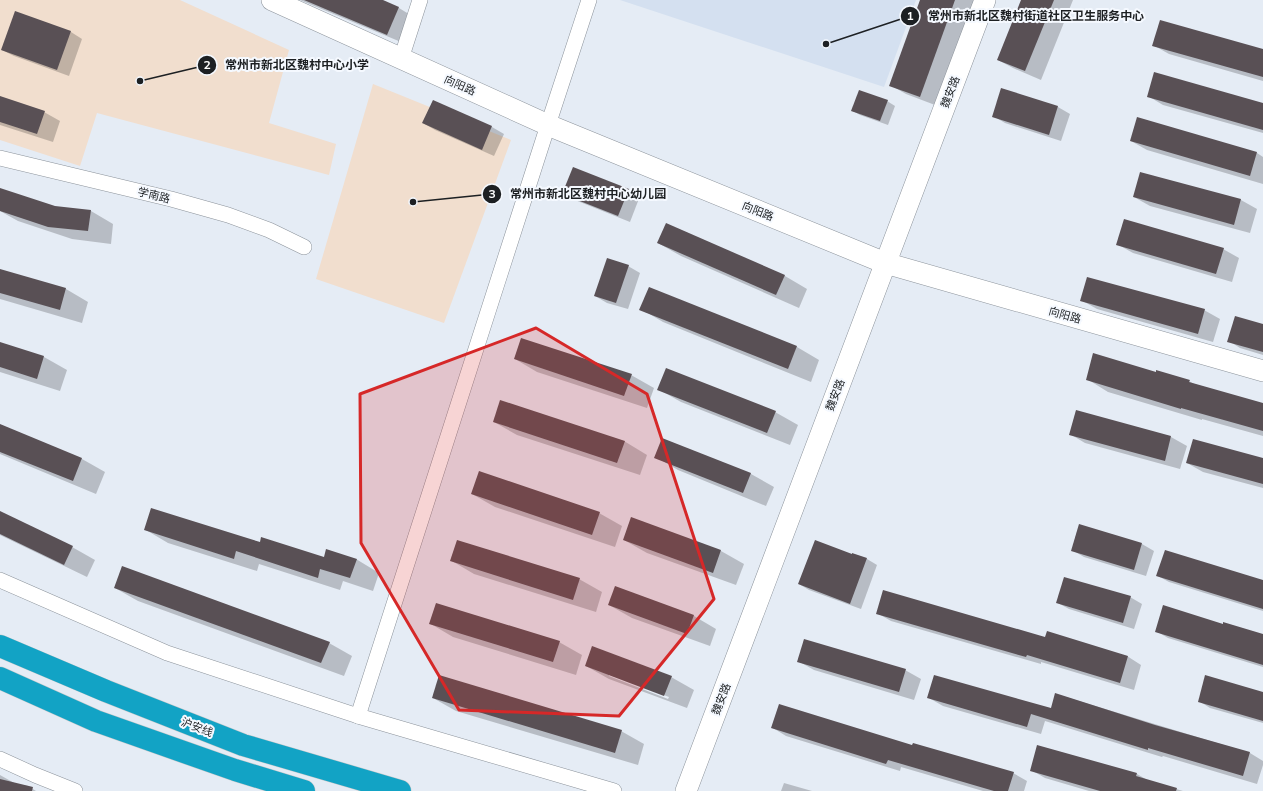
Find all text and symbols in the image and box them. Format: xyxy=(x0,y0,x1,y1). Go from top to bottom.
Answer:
callout: 常州市新北区魏村街道社区卫生服务中心 xyxy=(900,4,1152,28)
text: 1 xyxy=(906,8,914,23)
text: 常州市新北区魏村街道社区卫生服务中心 xyxy=(928,8,1144,23)
callout: 常州市新北区魏村中心小学 xyxy=(197,53,377,77)
text: 2 xyxy=(203,57,211,72)
text: 常州市新北区魏村中心小学 xyxy=(225,57,369,72)
street label: 向阳路 xyxy=(442,72,478,98)
street label: 魏安路 xyxy=(938,74,962,110)
callout: 常州市新北区魏村中心幼儿园 xyxy=(482,182,674,206)
street label: 学南路 xyxy=(136,184,172,206)
text: 3 xyxy=(488,186,496,201)
text: 常州市新北区魏村中心幼儿园 xyxy=(510,186,666,201)
street label: 向阳路 xyxy=(740,198,776,224)
street label: 向阳路 xyxy=(1047,304,1083,326)
street label: 魏安路 xyxy=(823,377,847,413)
street label: 魏安路 xyxy=(709,681,733,717)
street label: 沪安线 xyxy=(179,715,215,739)

